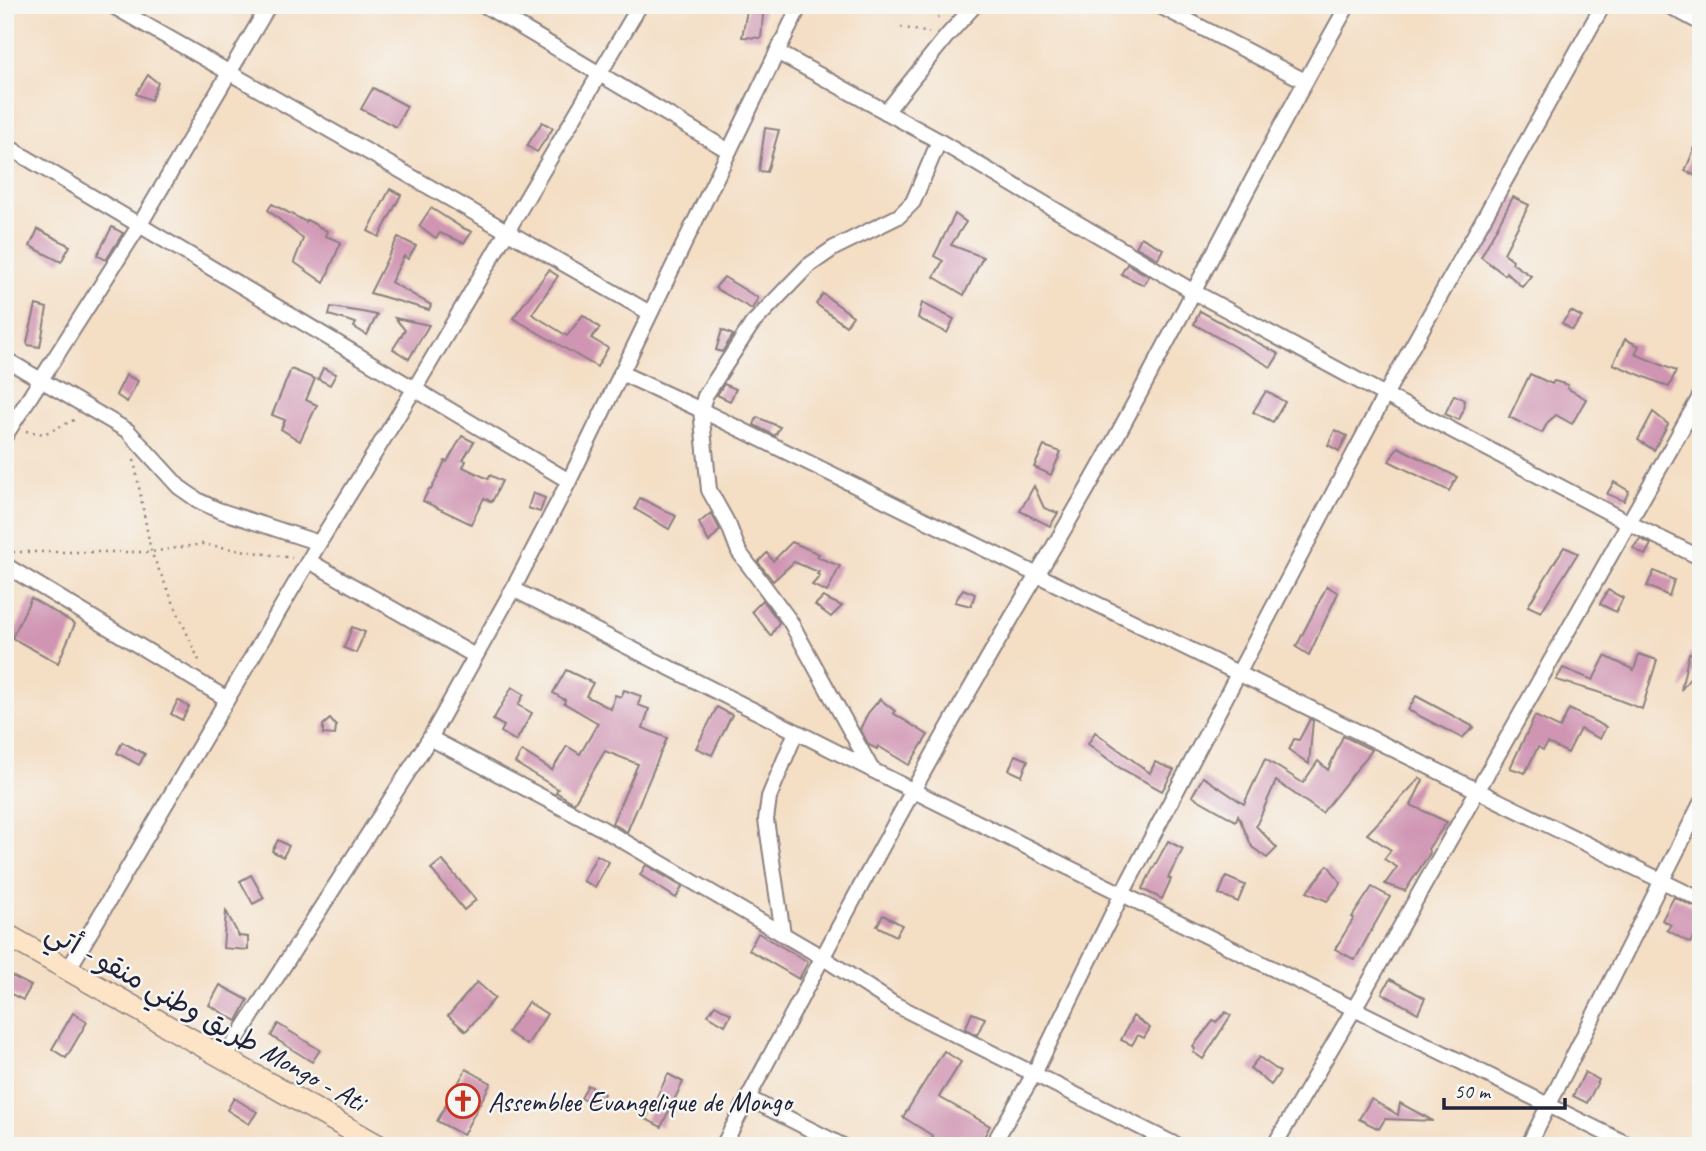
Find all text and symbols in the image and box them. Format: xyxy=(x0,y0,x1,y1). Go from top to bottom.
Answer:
street label: طريق وطني منقو - أتي Mongo - Ati xyxy=(36,914,375,1127)
scale bar xyxy=(1444,1067,1564,1111)
text: 50 m xyxy=(1454,1078,1492,1104)
church icon: Assemblee Evangelique de Mongo xyxy=(444,1082,482,1120)
place label: Assemblee Evangelique de Mongo xyxy=(488,1084,794,1119)

